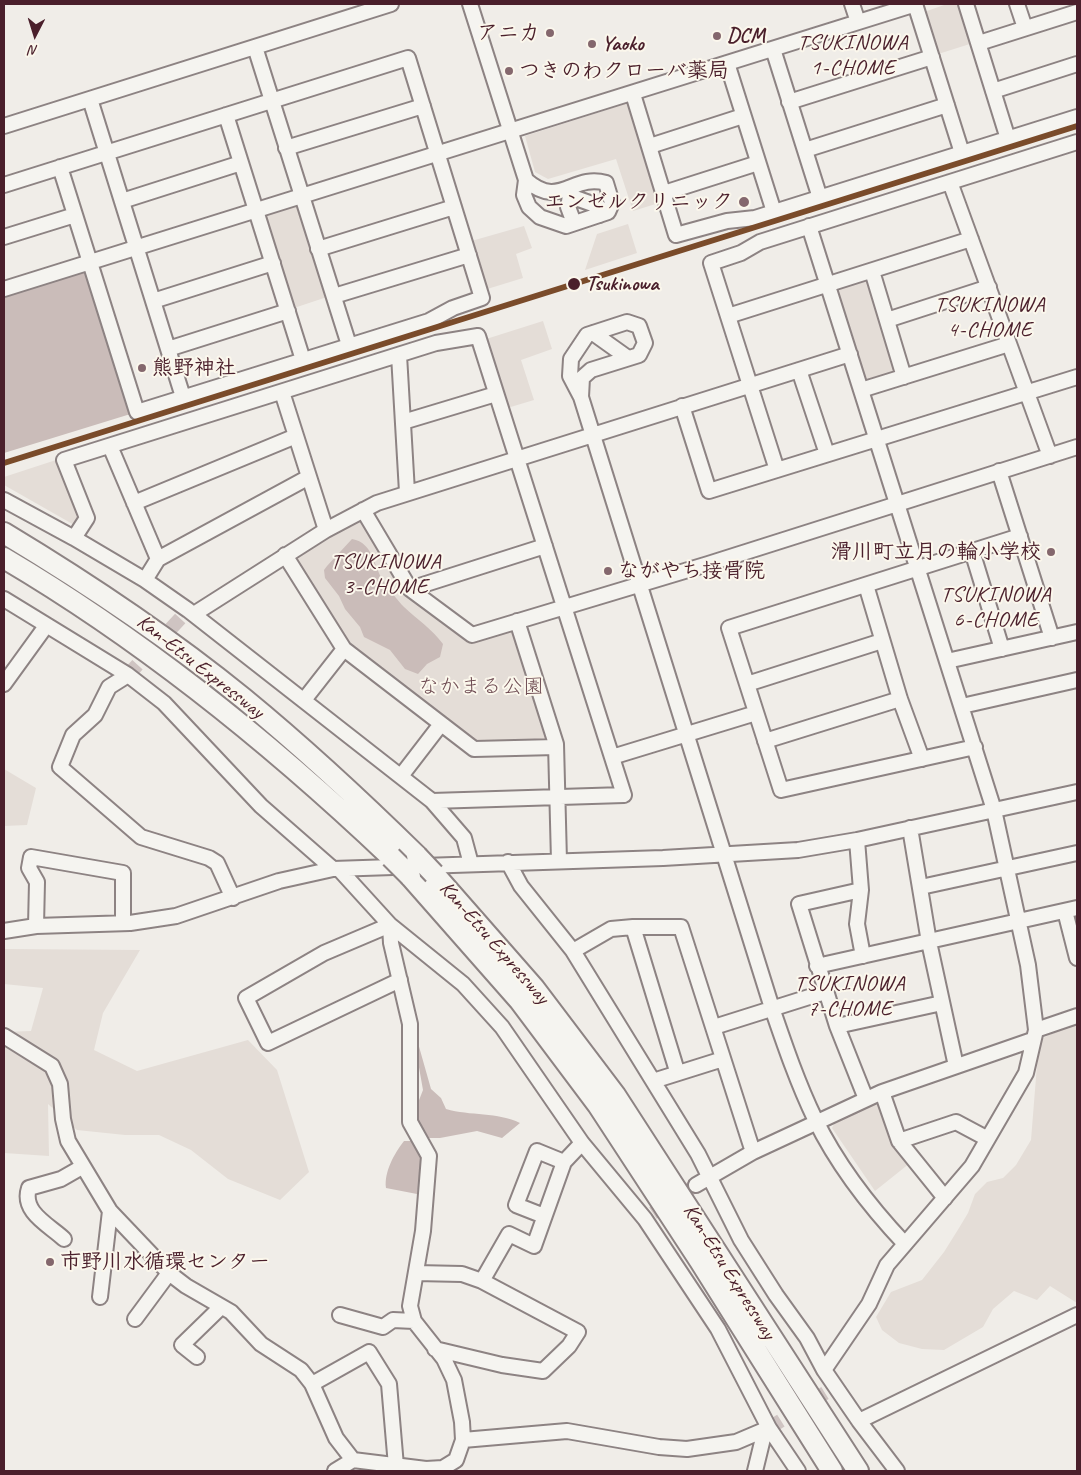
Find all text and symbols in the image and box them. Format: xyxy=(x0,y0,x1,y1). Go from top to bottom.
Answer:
north arrow xyxy=(10,10,60,60)
place label: アニカ xyxy=(477,20,540,46)
place label: DCM xyxy=(727,23,765,49)
marker: アニカ xyxy=(544,27,556,39)
marker: DCM xyxy=(711,30,723,42)
district label: TSUKINOWA 1-CHOME xyxy=(797,30,909,81)
place label: Yaoko xyxy=(602,31,644,57)
marker: Yaoko xyxy=(586,38,598,50)
text: N xyxy=(29,42,39,59)
place label: つきのわクローバ薬局 xyxy=(519,58,729,84)
marker: つきのわクローバ薬局 xyxy=(503,65,515,77)
place label: エンゼルクリニック xyxy=(544,189,733,215)
marker: エンゼルクリニック xyxy=(737,195,751,209)
place label: Tsukinowa xyxy=(586,271,658,297)
marker: Tsukinowa xyxy=(566,276,582,292)
district label: TSUKINOWA 4-CHOME xyxy=(934,292,1046,344)
place label: 熊野神社 xyxy=(152,355,236,381)
marker: 熊野神社 xyxy=(136,362,148,374)
place label: 滑川町立月の輪小学校 xyxy=(831,539,1041,565)
marker: 滑川町立月の輪小学校 xyxy=(1045,546,1057,558)
district label: TSUKINOWA 3-CHOME xyxy=(330,549,442,600)
place label: ながやち接骨院 xyxy=(618,558,765,584)
marker: ながやち接骨院 xyxy=(602,565,614,577)
district label: TSUKINOWA 6-CHOME xyxy=(940,582,1052,634)
street label: Kan-Etsu Expressway xyxy=(131,609,269,725)
park label: なかまる公園 xyxy=(418,674,544,700)
street label: Kan-Etsu Expressway xyxy=(434,876,554,1010)
district label: TSUKINOWA 7-CHOME xyxy=(794,971,906,1022)
street label: Kan-Etsu Expressway xyxy=(677,1200,781,1344)
place label: 市野川水循環センター xyxy=(60,1249,270,1275)
marker: 市野川水循環センター xyxy=(44,1256,56,1268)

